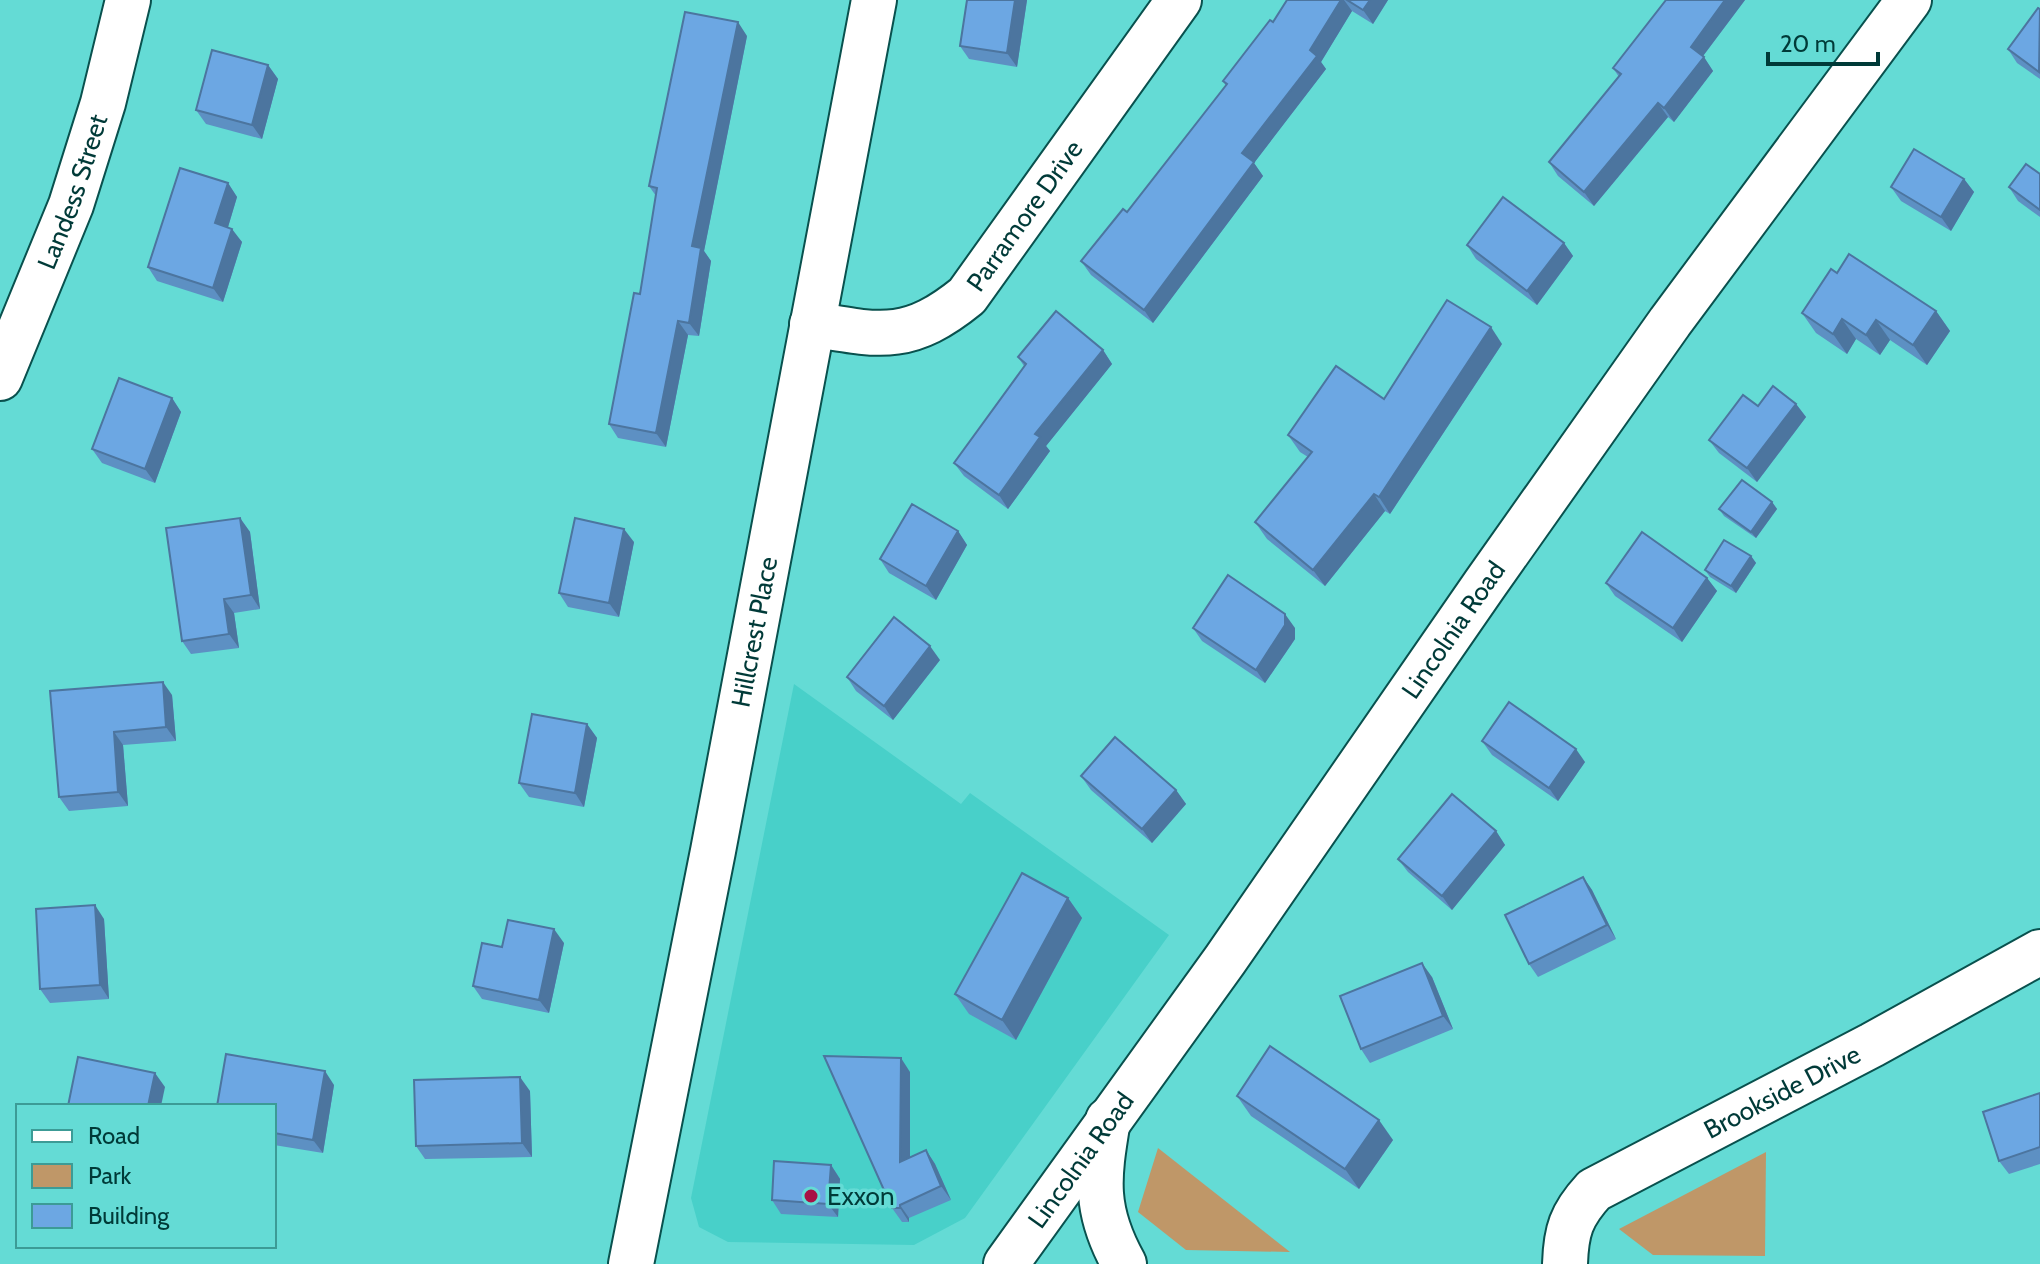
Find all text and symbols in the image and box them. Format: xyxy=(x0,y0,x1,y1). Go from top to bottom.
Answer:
scale bar xyxy=(1768,16,1878,66)
text: 20 m xyxy=(1780,29,1836,58)
street label: Landess Street xyxy=(30,110,114,274)
street label: Parramore Drive xyxy=(960,134,1089,297)
street label: Hillcrest Place xyxy=(725,554,784,710)
street label: Lincolnia Road xyxy=(1395,555,1512,705)
street label: Brookside Drive xyxy=(1699,1038,1866,1146)
street label: Lincolnia Road xyxy=(1021,1086,1141,1234)
legend xyxy=(16,1104,276,1248)
text: Road xyxy=(88,1121,140,1150)
text: Park xyxy=(88,1161,131,1190)
place label: Exxon xyxy=(827,1180,894,1212)
marker: Exxon xyxy=(802,1187,820,1205)
text: Building xyxy=(88,1201,170,1230)

